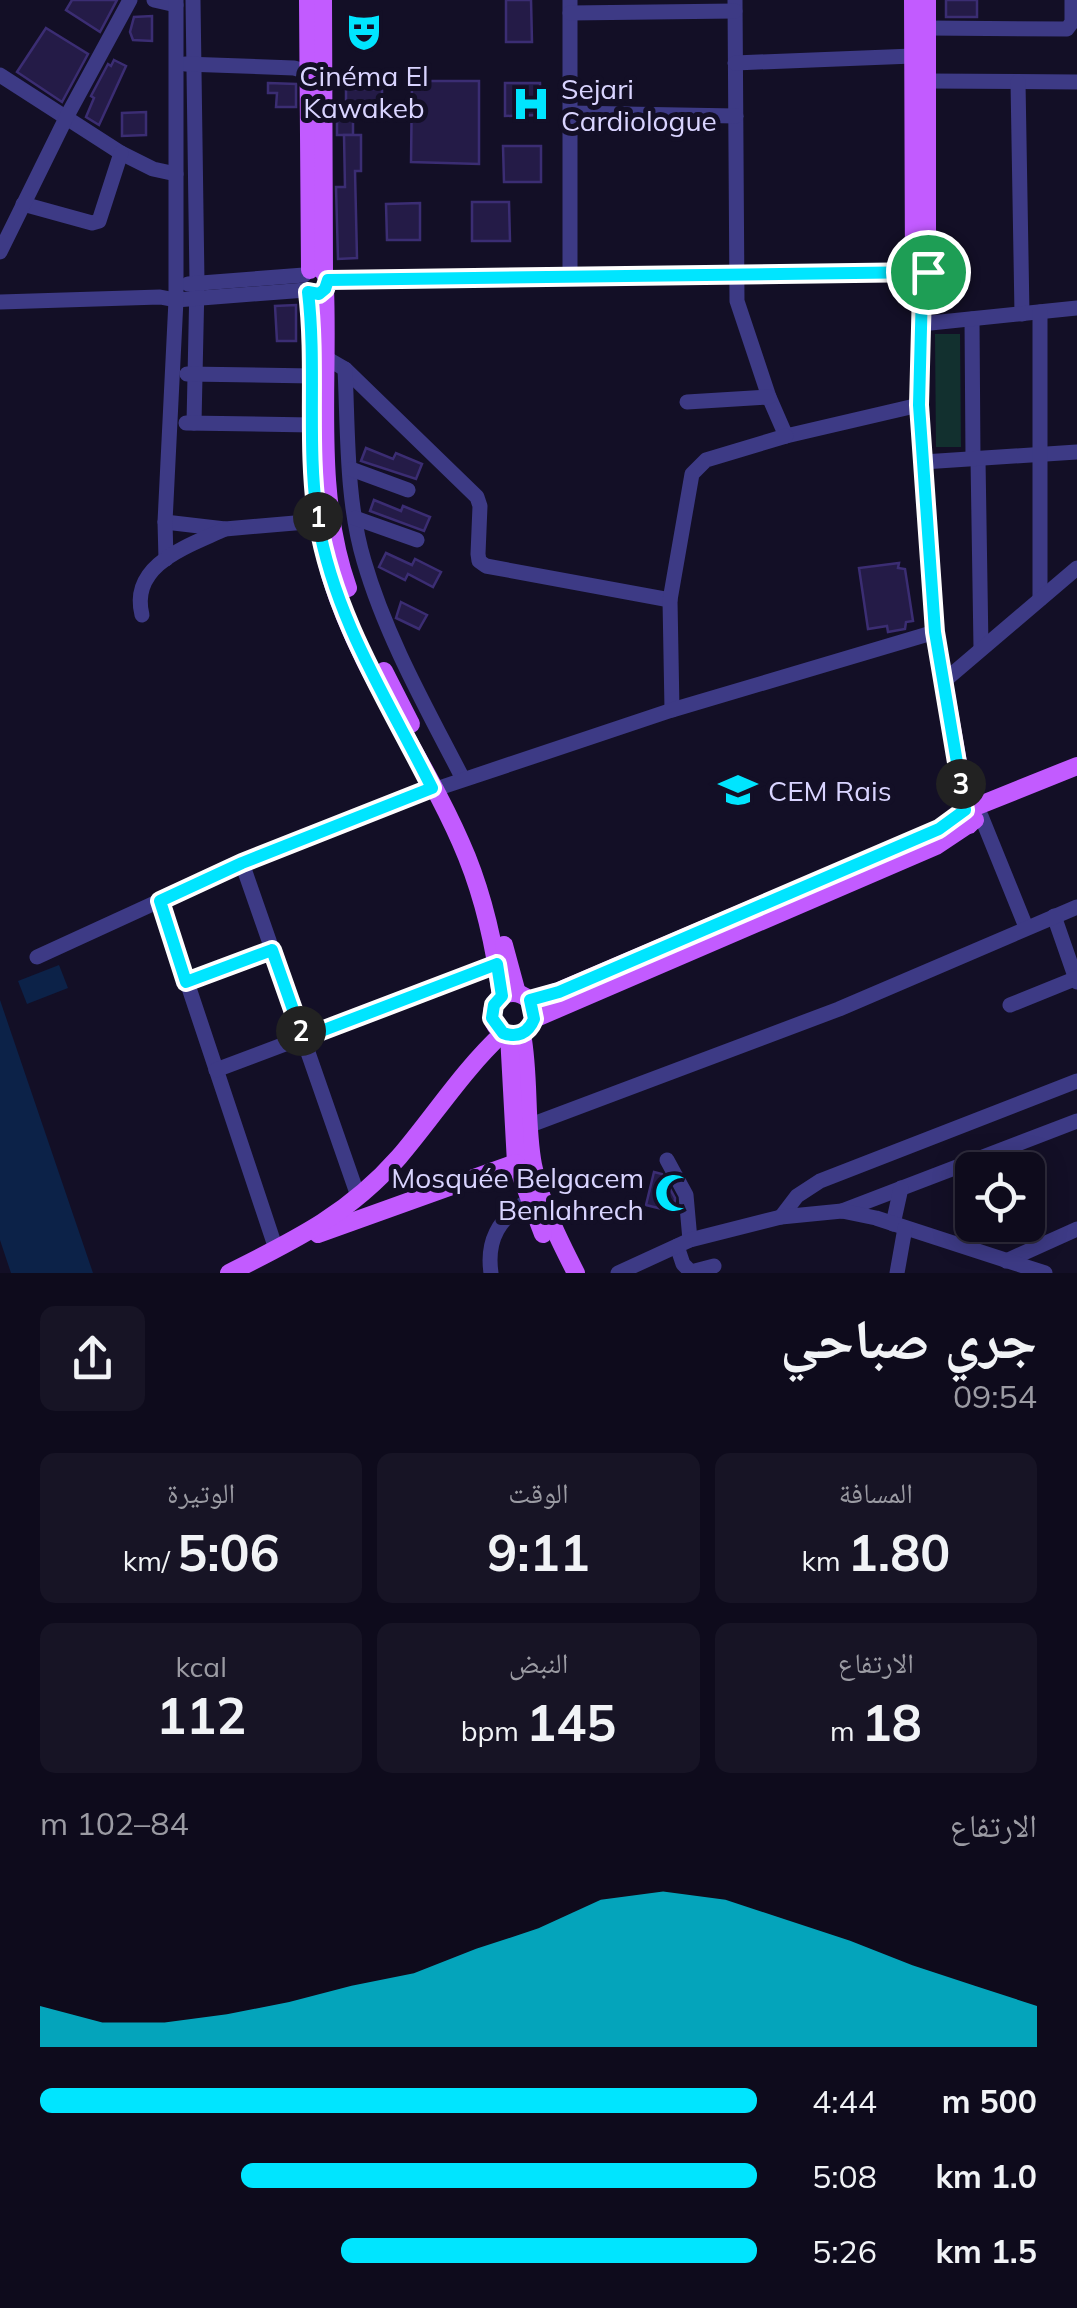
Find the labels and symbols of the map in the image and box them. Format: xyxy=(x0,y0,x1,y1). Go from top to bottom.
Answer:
theatre icon: Cinéma El Kawakeb xyxy=(343,11,385,53)
place label: Cinéma El Kawakeb xyxy=(299,58,429,125)
place label: Sejari Cardiologue xyxy=(561,71,717,138)
hospital icon: Sejari Cardiologue xyxy=(510,83,552,125)
pin xyxy=(886,230,971,315)
pin: 1 xyxy=(293,492,343,542)
pin: 3 xyxy=(936,759,986,809)
school or university icon: CEM Rais xyxy=(717,769,759,811)
place label: CEM Rais xyxy=(768,773,892,808)
pin: 2 xyxy=(276,1006,326,1056)
place label: Mosquée Belgacem Benlahrech xyxy=(391,1160,644,1227)
mosque icon: Mosquée Belgacem Benlahrech xyxy=(653,1172,695,1214)

